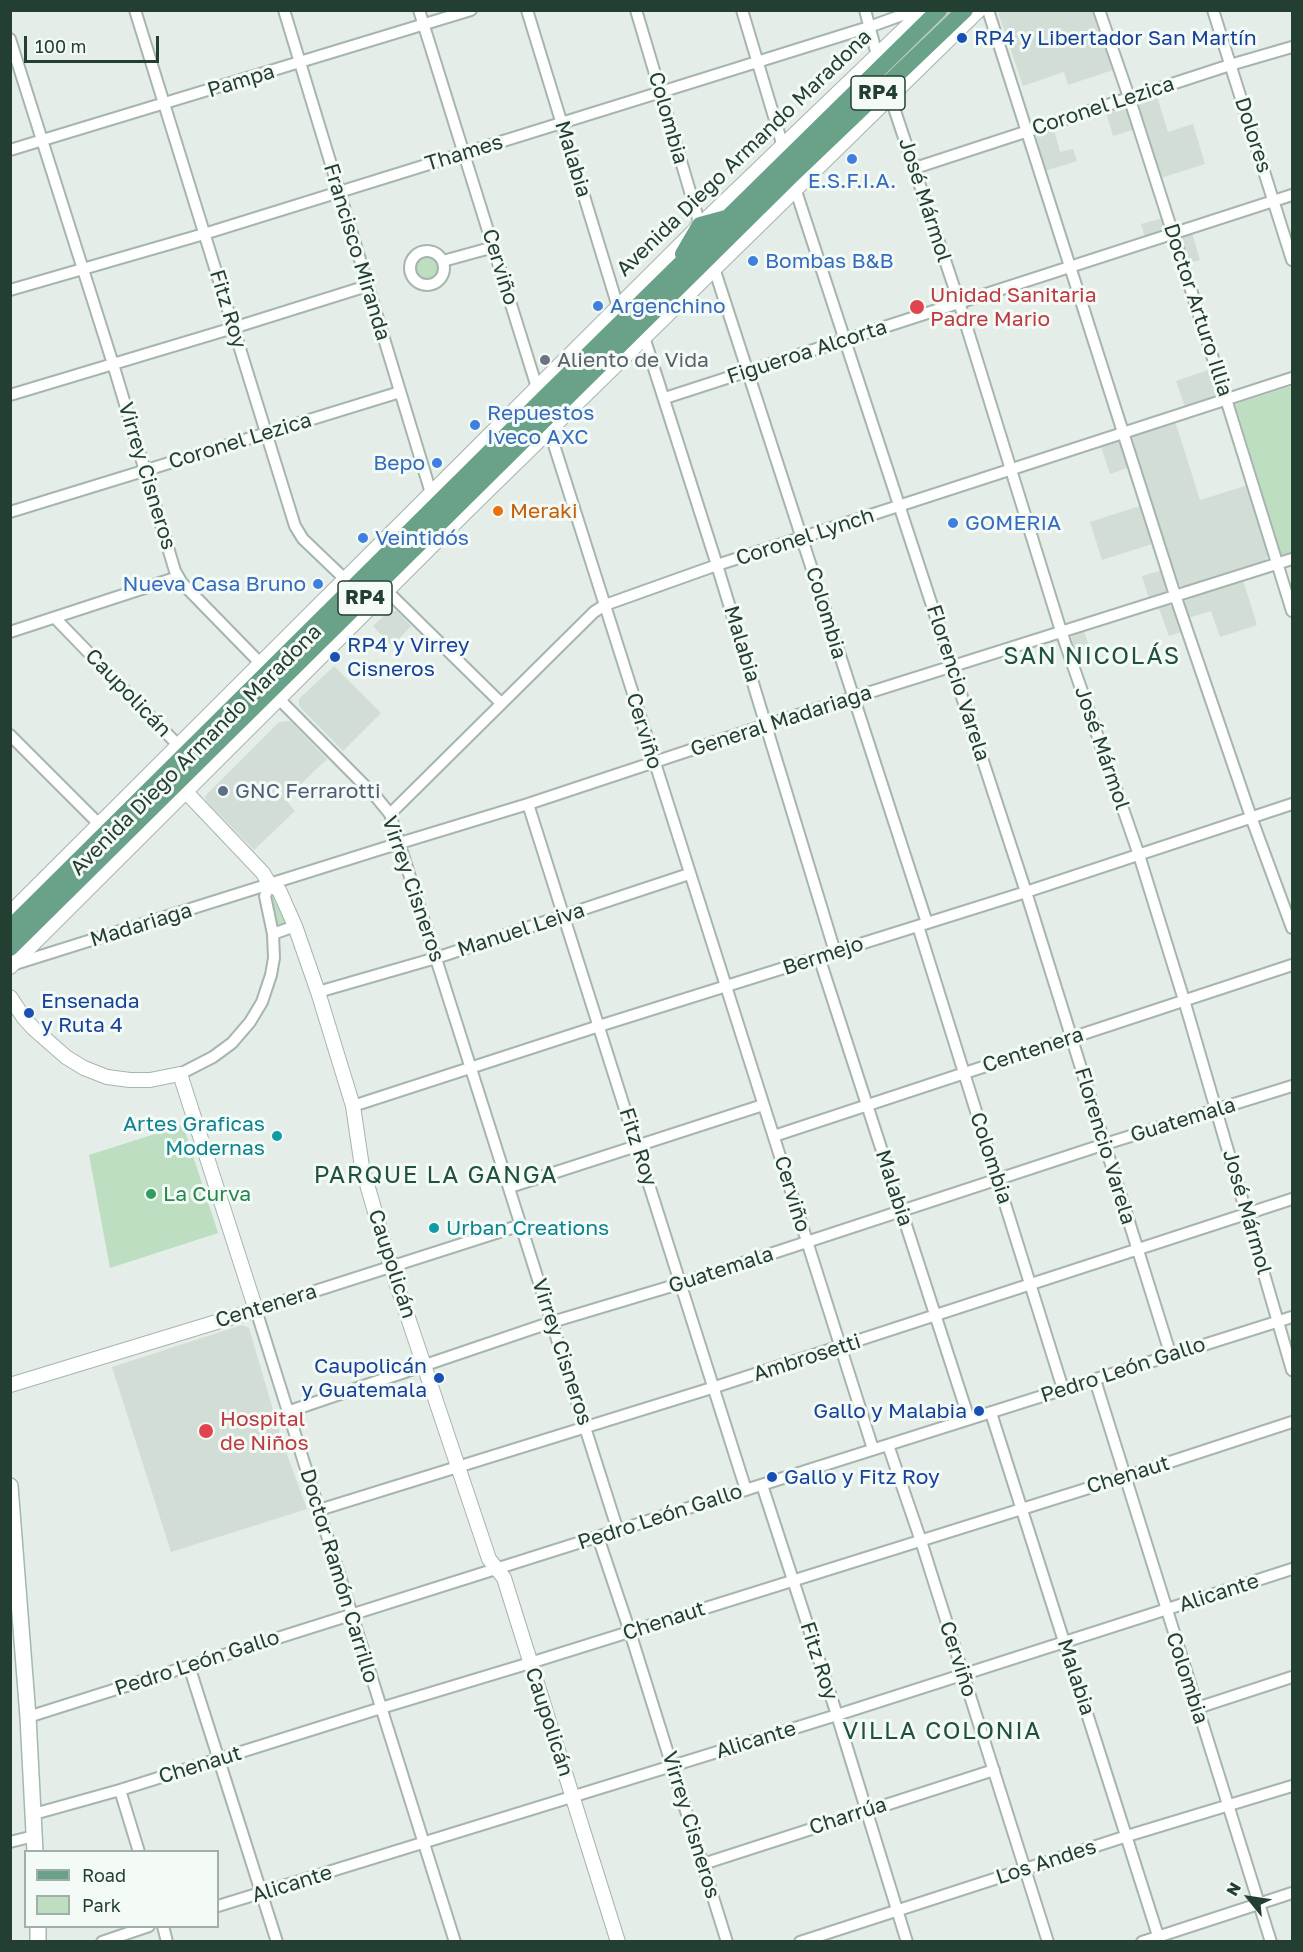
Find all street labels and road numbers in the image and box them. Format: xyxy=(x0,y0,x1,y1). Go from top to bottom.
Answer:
street label: Avenida Diego Armando Maradona xyxy=(611,24,877,282)
street label: Pampa xyxy=(204,59,278,103)
street label: Colombia xyxy=(643,69,693,167)
street label: Coronel Lezica xyxy=(1029,71,1177,141)
road number: RP4 xyxy=(851,76,905,110)
street label: Dolores xyxy=(1229,94,1277,176)
street label: Malabia xyxy=(549,118,597,200)
street label: Thames xyxy=(422,129,506,177)
street label: José Mármol xyxy=(893,135,957,265)
street label: Francisco Miranda xyxy=(318,160,396,344)
street label: Doctor Arturo Illia xyxy=(1158,220,1238,400)
street label: Cerviño xyxy=(477,226,523,308)
street label: Fitz Roy xyxy=(204,267,252,351)
street label: Figueroa Alcorta xyxy=(724,314,890,390)
street label: Virrey Cisneros xyxy=(113,399,181,553)
street label: Coronel Lezica xyxy=(165,407,315,475)
street label: Coronel Lynch xyxy=(733,503,877,571)
street label: Colombia xyxy=(800,564,852,662)
road number: RP4 xyxy=(338,581,392,615)
street label: Florencio Varela xyxy=(921,602,995,764)
street label: Malabia xyxy=(718,603,766,685)
street label: Avenida Diego Armando Maradona xyxy=(65,619,327,881)
street label: Caupolicán xyxy=(80,644,176,742)
street label: General Madariaga xyxy=(687,680,875,762)
street label: José Mármol xyxy=(1069,683,1135,813)
street label: Cerviño xyxy=(621,690,667,772)
street label: Virrey Cisneros xyxy=(376,813,450,965)
street label: Madariaga xyxy=(87,898,195,952)
street label: Manuel Leiva xyxy=(454,898,588,962)
street label: Bermejo xyxy=(779,931,867,981)
street label: Centenera xyxy=(979,1022,1087,1078)
street label: Florencio Varela xyxy=(1069,1064,1141,1228)
street label: Guatemala xyxy=(1127,1092,1239,1148)
street label: Fitz Roy xyxy=(614,1105,662,1189)
street label: Colombia xyxy=(964,1109,1018,1207)
street label: Malabia xyxy=(870,1147,918,1229)
street label: José Mármol xyxy=(1217,1147,1277,1277)
street label: Cerviño xyxy=(769,1153,815,1235)
street label: Caupolicán xyxy=(363,1206,421,1322)
street label: Guatemala xyxy=(665,1241,777,1299)
street label: Virrey Cisneros xyxy=(526,1276,598,1428)
street label: Centenera xyxy=(212,1279,320,1333)
street label: Ambrosetti xyxy=(750,1329,864,1387)
street label: Pedro León Gallo xyxy=(1037,1331,1209,1409)
street label: Chenaut xyxy=(1084,1450,1172,1500)
street label: Doctor Ramón Carrillo xyxy=(294,1466,384,1686)
street label: Pedro León Gallo xyxy=(574,1478,746,1556)
street label: Alicante xyxy=(1176,1568,1262,1618)
street label: Chenaut xyxy=(620,1596,708,1646)
street label: Cerviño xyxy=(934,1618,982,1700)
street label: Fitz Roy xyxy=(795,1619,843,1703)
street label: Pedro León Gallo xyxy=(111,1624,283,1702)
street label: Colombia xyxy=(1160,1629,1214,1727)
street label: Malabia xyxy=(1052,1636,1100,1718)
street label: Caupolicán xyxy=(520,1664,578,1780)
street label: Alicante xyxy=(713,1716,799,1764)
street label: Chenaut xyxy=(156,1740,244,1790)
street label: Virrey Cisneros xyxy=(657,1748,725,1902)
street label: Charrúa xyxy=(806,1792,890,1840)
street label: Los Andes xyxy=(993,1834,1099,1890)
street label: Alicante xyxy=(249,1860,335,1908)

